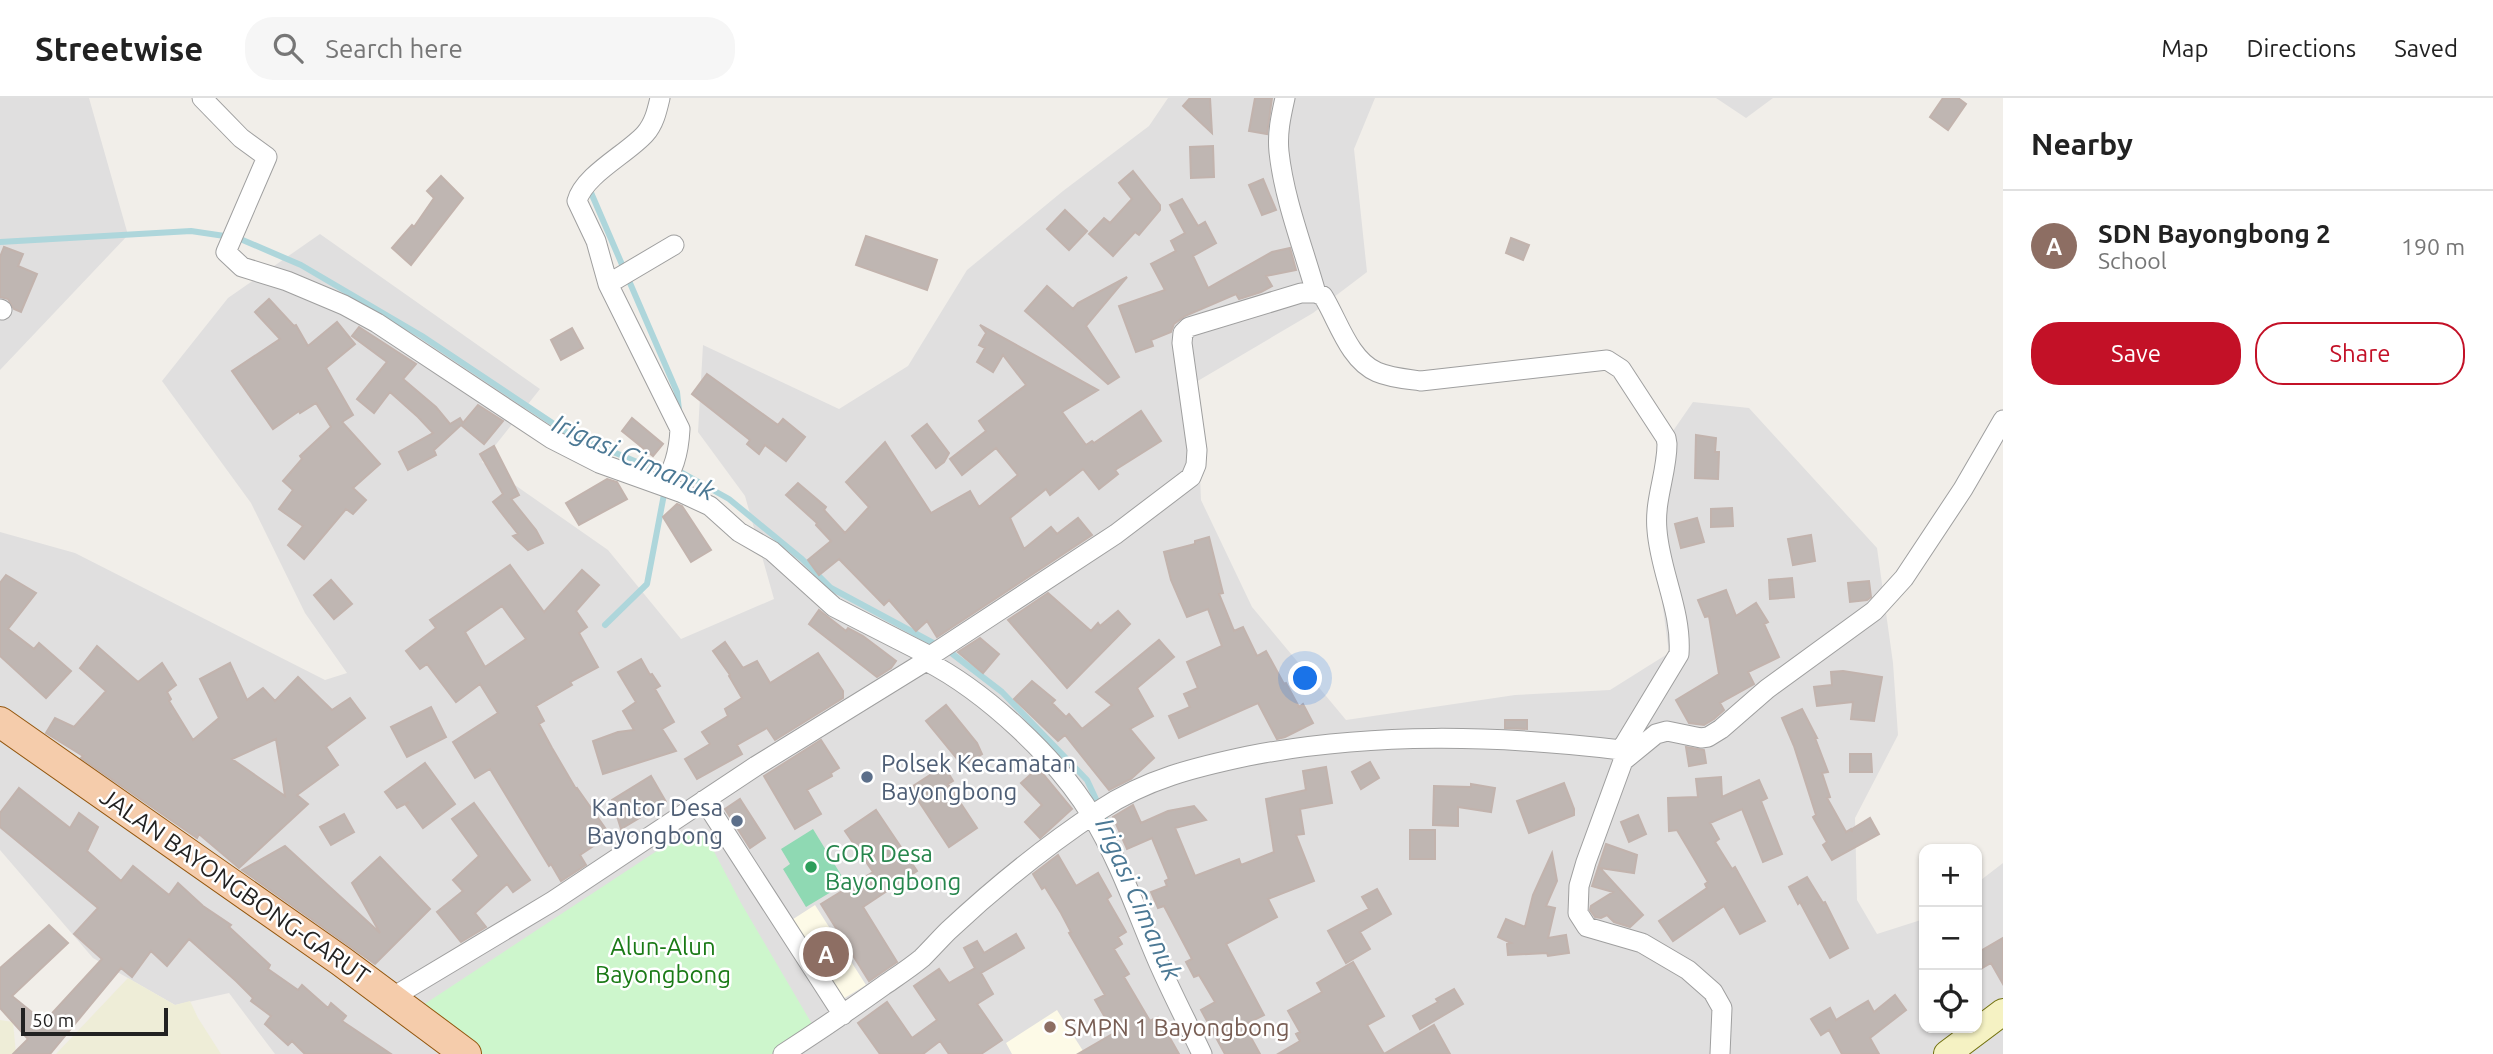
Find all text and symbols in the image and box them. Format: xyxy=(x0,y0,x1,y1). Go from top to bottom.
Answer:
search box xyxy=(245,17,735,80)
icon: search xyxy=(269,29,307,67)
text: Streetwise xyxy=(35,30,203,67)
text: Search here xyxy=(325,34,463,63)
text: Map xyxy=(2161,35,2208,62)
text: Directions xyxy=(2246,35,2356,62)
text: Saved xyxy=(2394,35,2458,62)
text: Nearby xyxy=(2031,127,2133,161)
text: SDN Bayongbong 2 xyxy=(2098,219,2331,248)
text: A xyxy=(2046,234,2062,259)
text: 190 m xyxy=(2401,234,2465,259)
text: School xyxy=(2098,248,2167,273)
button: Save xyxy=(2031,322,2241,385)
button: Share xyxy=(2255,322,2465,385)
water label: Irigasi Cimanuk xyxy=(548,408,720,506)
your location xyxy=(1288,661,1322,695)
place label: Polsek Kecamatan Bayongbong xyxy=(881,750,1076,805)
marker: Polsek Kecamatan Bayongbong xyxy=(859,769,875,785)
street label: JALAN BAYONGBONG-GARUT xyxy=(95,782,375,990)
place label: Kantor Desa Bayongbong xyxy=(587,794,723,849)
marker: Kantor Desa Bayongbong xyxy=(729,813,745,829)
water label: Irigasi Cimanuk xyxy=(1090,813,1188,985)
place label: GOR Desa Bayongbong xyxy=(825,840,961,895)
map controls xyxy=(1919,844,1982,1033)
button: + xyxy=(1919,844,1982,907)
marker: GOR Desa Bayongbong xyxy=(803,859,819,875)
button: − xyxy=(1919,907,1982,970)
pin: A xyxy=(803,928,849,980)
park label: Alun-Alun Bayongbong xyxy=(595,933,731,988)
button: locate xyxy=(1919,970,1982,1033)
scale bar xyxy=(21,1005,168,1037)
text: 50 m xyxy=(32,1009,74,1031)
place label: SMPN 1 Bayongbong xyxy=(1064,1014,1290,1041)
marker: SMPN 1 Bayongbong xyxy=(1042,1019,1058,1035)

